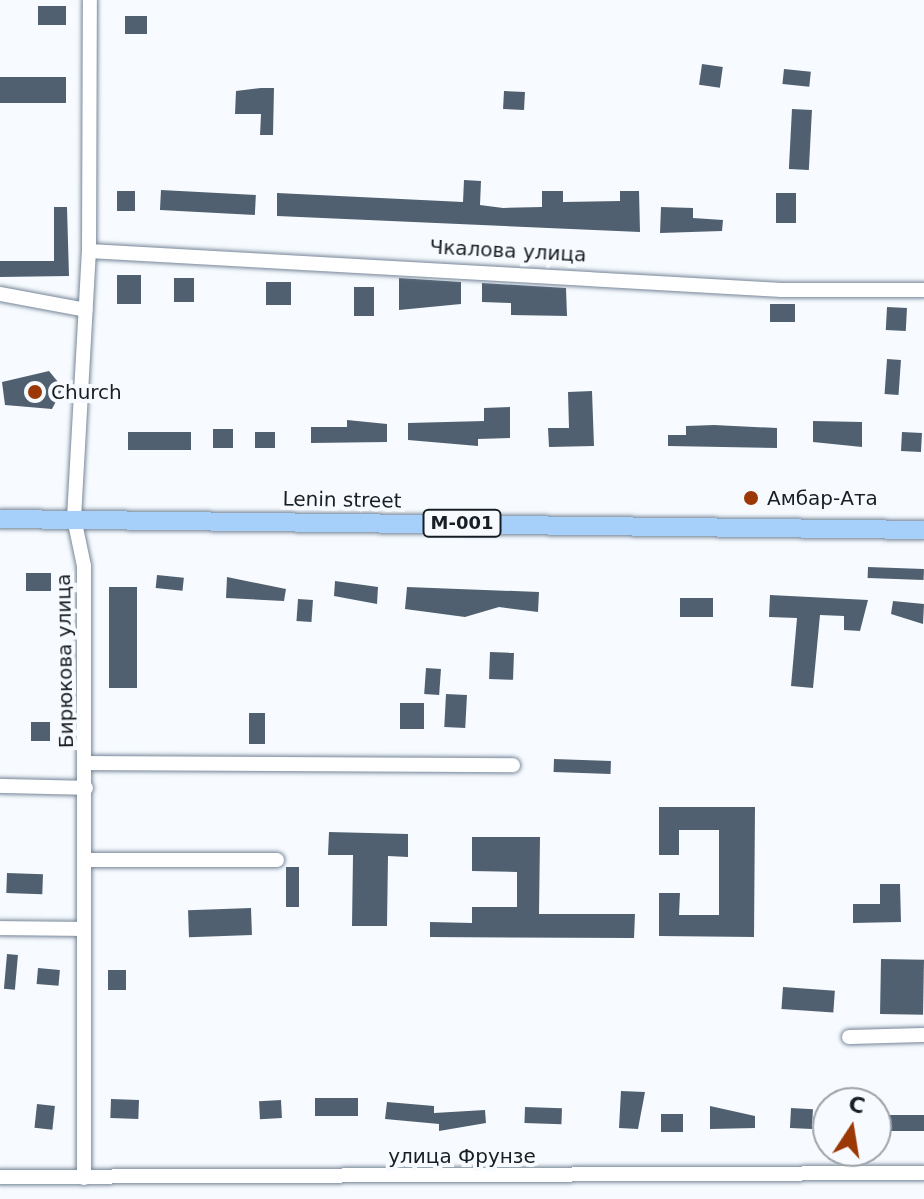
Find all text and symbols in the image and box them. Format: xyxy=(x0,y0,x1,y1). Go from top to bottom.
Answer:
street label: Чкалова улица xyxy=(429,235,587,267)
place label: Сhurch xyxy=(51,380,122,404)
marker: Сhurch xyxy=(26,383,44,401)
place label: Амбар-Ата xyxy=(767,486,878,510)
street label: Lenin street xyxy=(282,487,402,513)
marker: Амбар-Ата xyxy=(742,489,760,507)
road number: М-001 xyxy=(422,509,502,537)
street label: Бирюкова улица xyxy=(51,574,79,748)
north arrow xyxy=(812,1087,892,1167)
text: С xyxy=(846,1091,867,1119)
street label: улица Фрунзе xyxy=(388,1144,536,1168)

